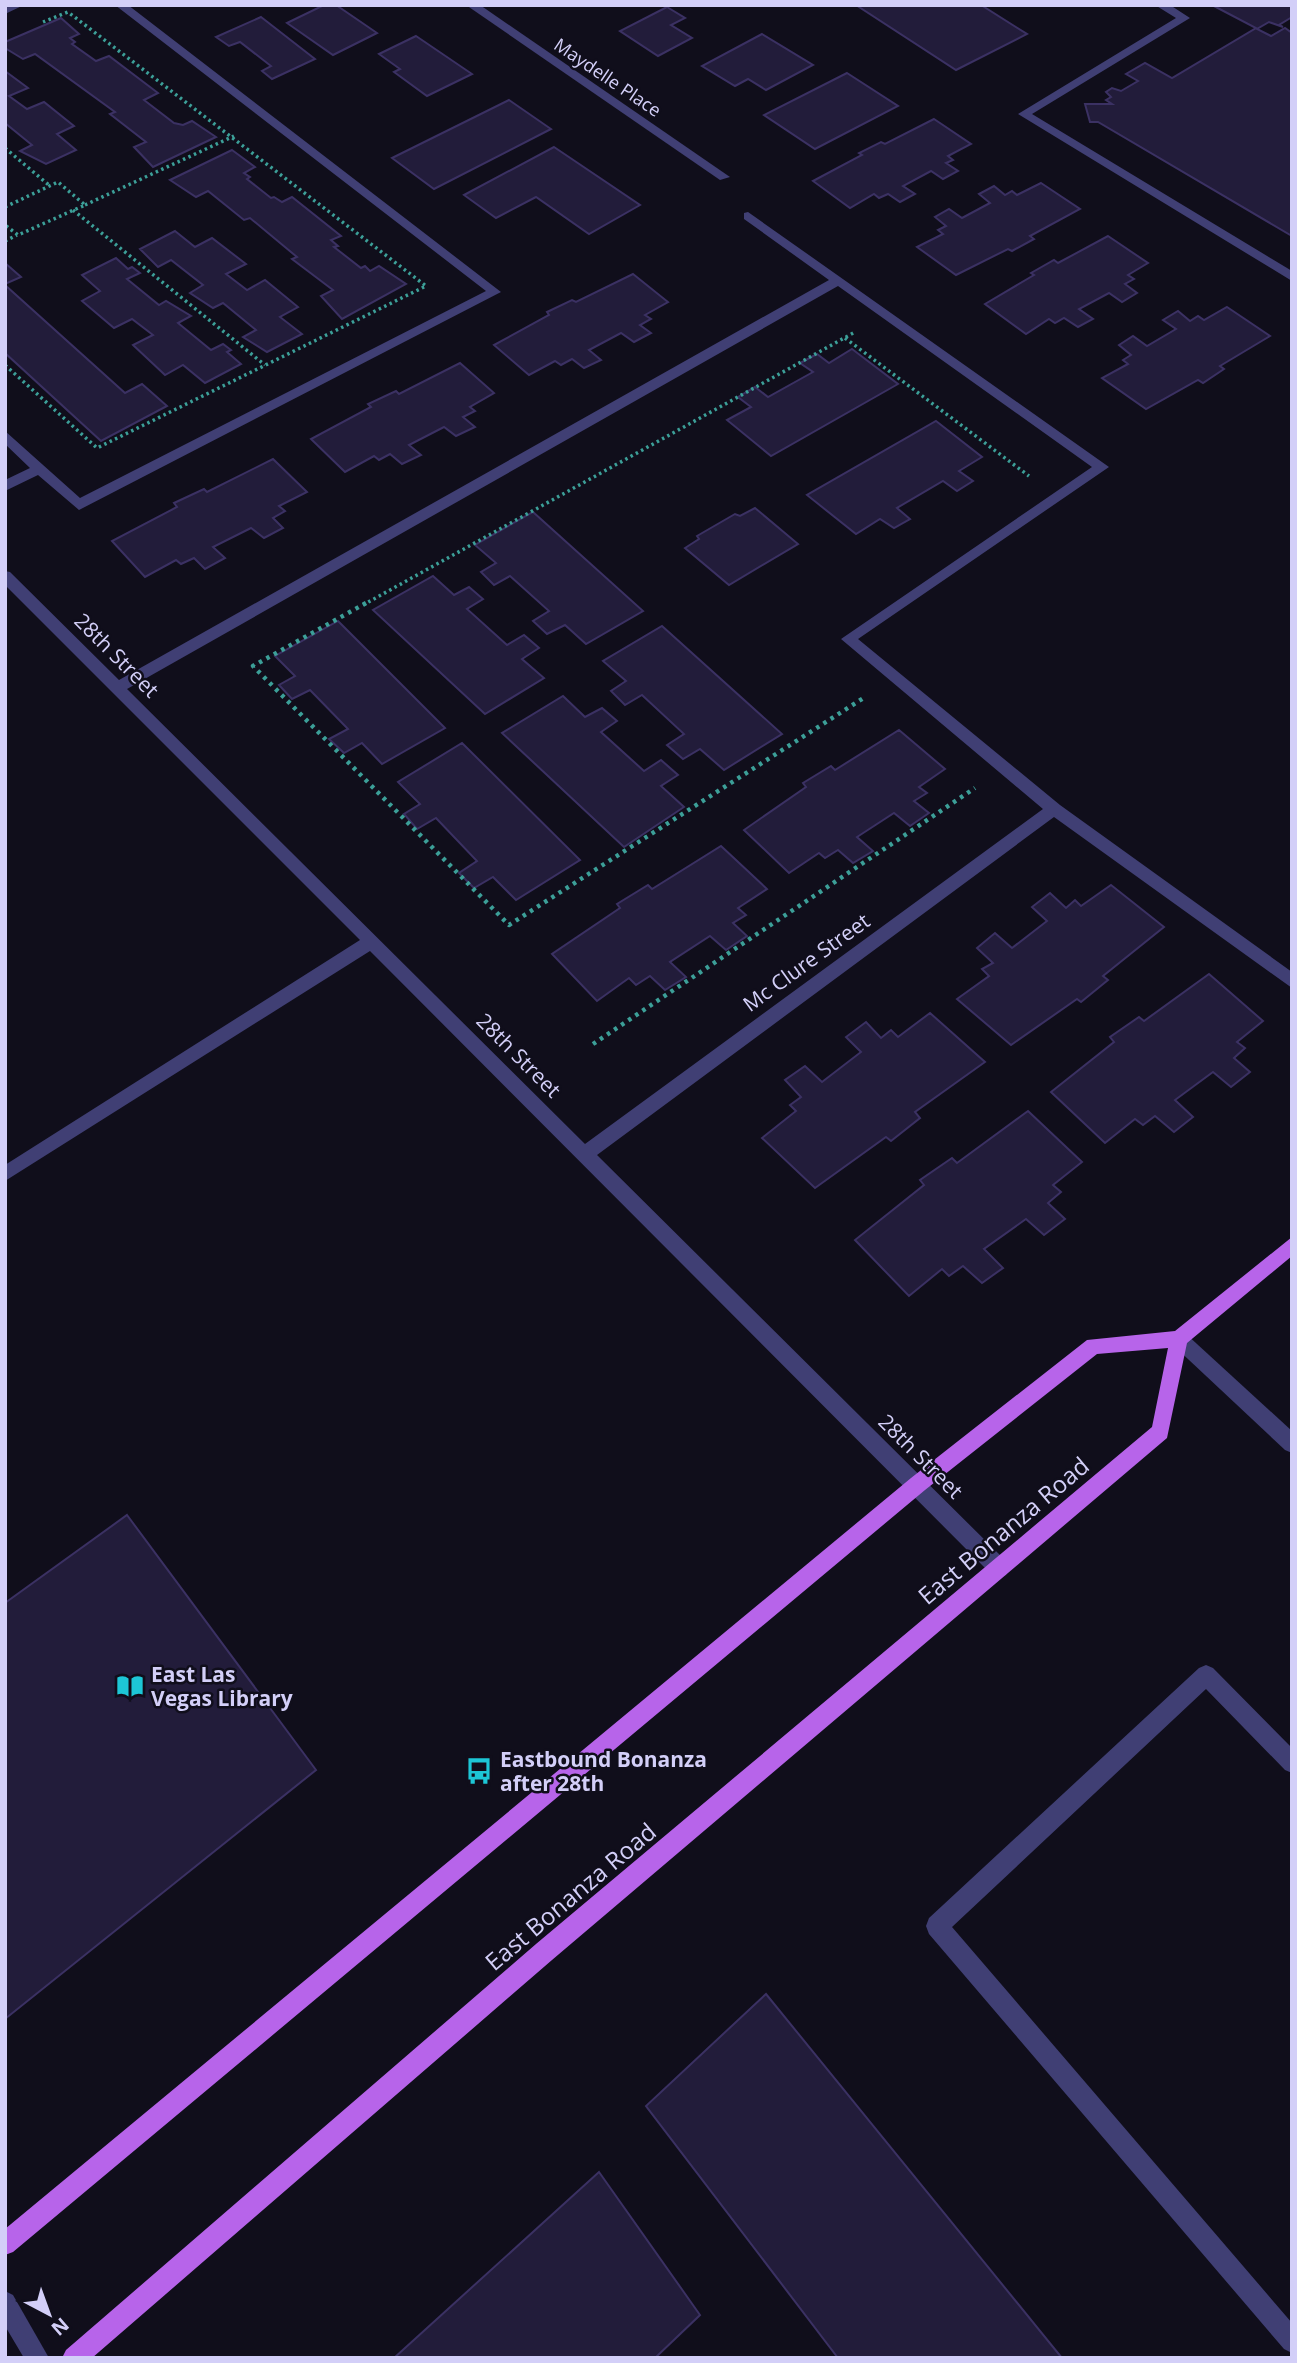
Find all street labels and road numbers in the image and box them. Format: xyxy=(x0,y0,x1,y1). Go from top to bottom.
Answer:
street label: Maydelle Place xyxy=(550,32,666,122)
street label: 28th Street xyxy=(69,607,165,703)
street label: Mc Clure Street xyxy=(737,907,875,1017)
street label: 28th Street xyxy=(471,1007,567,1103)
street label: 28th Street xyxy=(873,1408,969,1504)
street label: East Bonanza Road xyxy=(911,1449,1095,1611)
street label: East Bonanza Road xyxy=(478,1815,662,1977)

